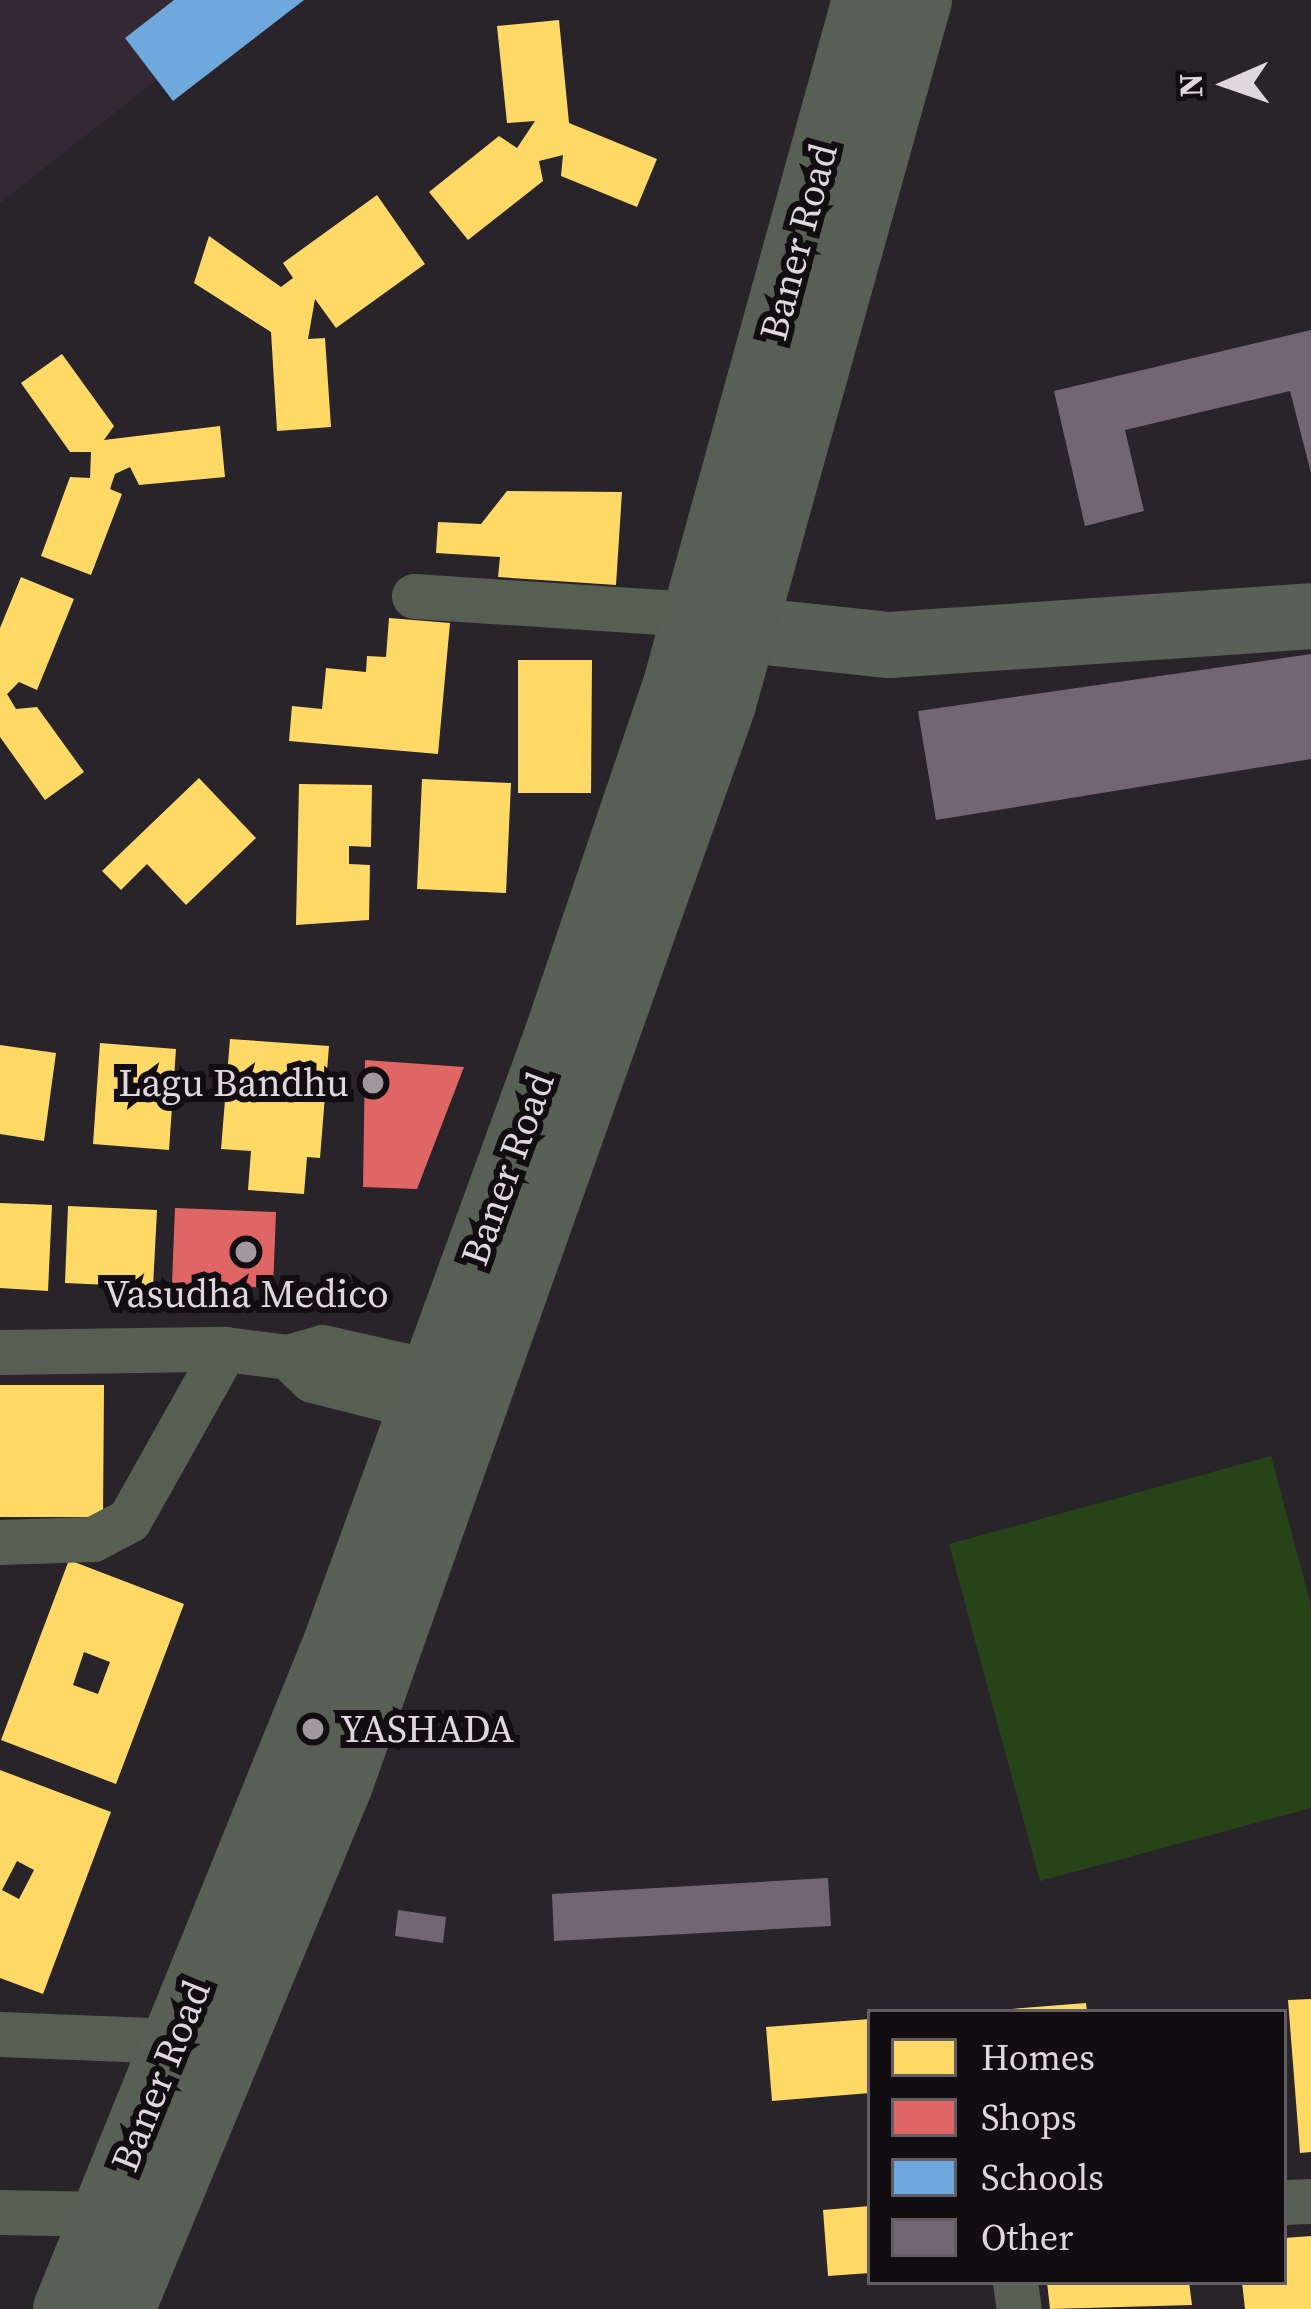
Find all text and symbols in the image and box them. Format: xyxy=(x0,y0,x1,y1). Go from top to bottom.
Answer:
north arrow xyxy=(1167,24,1287,144)
text: N xyxy=(1168,72,1213,98)
street label: Baner Road xyxy=(750,139,848,345)
place label: Lagu Bandhu xyxy=(118,1060,349,1106)
street label: Baner Road xyxy=(452,1066,564,1272)
marker: Lagu Bandhu xyxy=(360,1070,386,1096)
marker: Vasudha Medico xyxy=(233,1239,259,1265)
place label: Vasudha Medico xyxy=(103,1271,389,1317)
place label: YASHADA xyxy=(340,1706,514,1752)
marker: YASHADA xyxy=(297,1713,329,1745)
street label: Baner Road xyxy=(102,1974,220,2178)
legend xyxy=(867,2009,1287,2285)
text: Homes xyxy=(981,2033,1095,2082)
text: Shops xyxy=(981,2093,1077,2142)
text: Schools xyxy=(981,2153,1104,2202)
text: Other xyxy=(981,2213,1073,2262)

